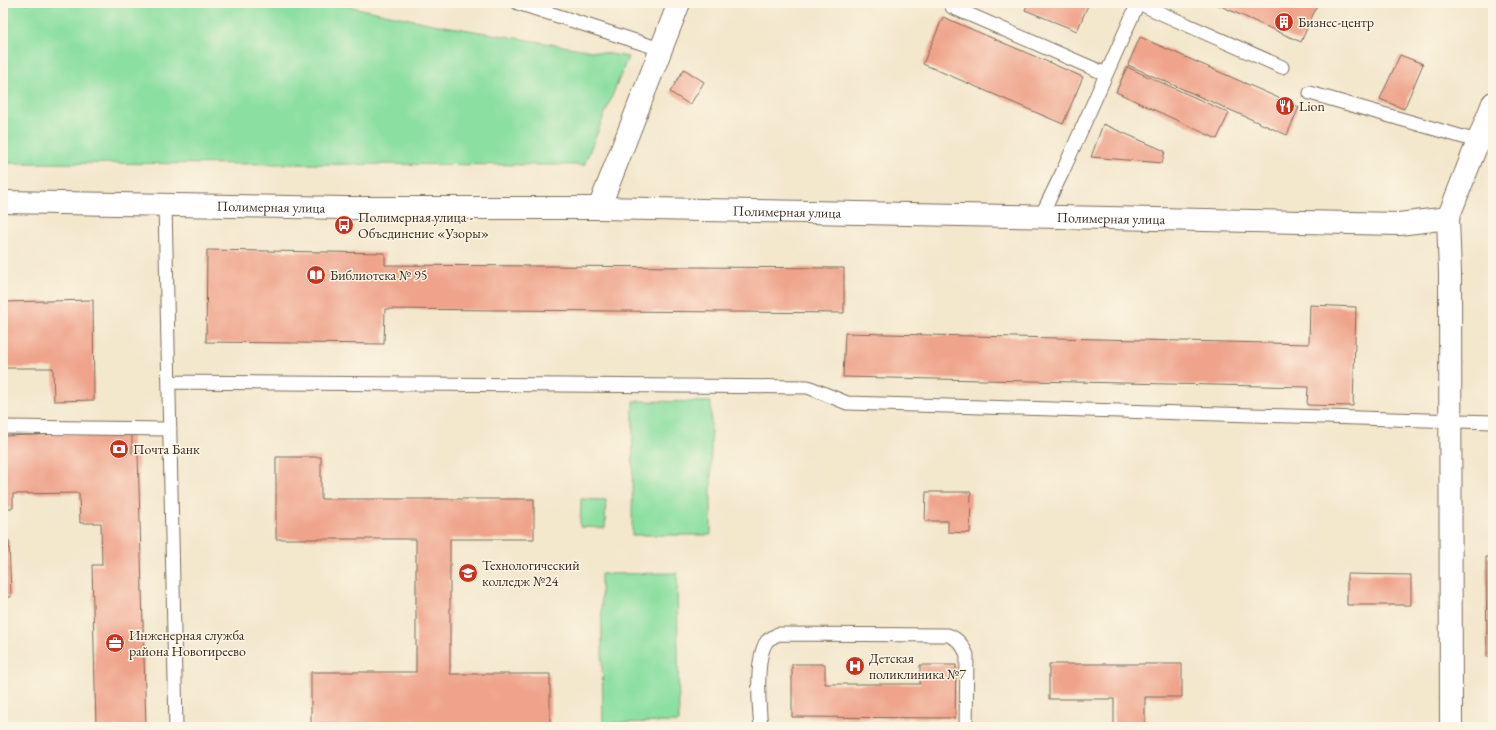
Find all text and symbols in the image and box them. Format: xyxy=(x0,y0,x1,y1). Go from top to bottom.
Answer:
building icon: Бизнес-центр xyxy=(1273,11,1295,33)
place label: Бизнес-центр xyxy=(1298,13,1374,31)
restaurant icon: Lion xyxy=(1274,95,1296,117)
place label: Lion xyxy=(1299,97,1326,115)
street label: Полимерная улица xyxy=(217,197,326,217)
street label: Полимерная улица xyxy=(732,202,842,222)
place label: Полимерная улица - Объединение «Узоры» xyxy=(358,208,489,242)
street label: Полимерная улица xyxy=(1056,208,1166,228)
bus stop icon: Полимерная улица - Объединение «Узоры» xyxy=(333,214,355,236)
library icon: Библиотека № 95 xyxy=(305,264,327,286)
place label: Библиотека № 95 xyxy=(330,266,427,284)
bank icon: Почта Банк xyxy=(108,438,130,460)
place label: Почта Банк xyxy=(133,440,200,458)
place label: Технологический колледж №24 xyxy=(482,556,580,590)
school or university icon: Технологический колледж №24 xyxy=(457,562,479,584)
place label: Инженерная служба района Новогиреево xyxy=(129,626,246,660)
office icon: Инженерная служба района Новогиреево xyxy=(104,632,126,654)
place label: Детская поликлиника №7 xyxy=(869,649,966,683)
hospital icon: Детская поликлиника №7 xyxy=(844,655,866,677)

